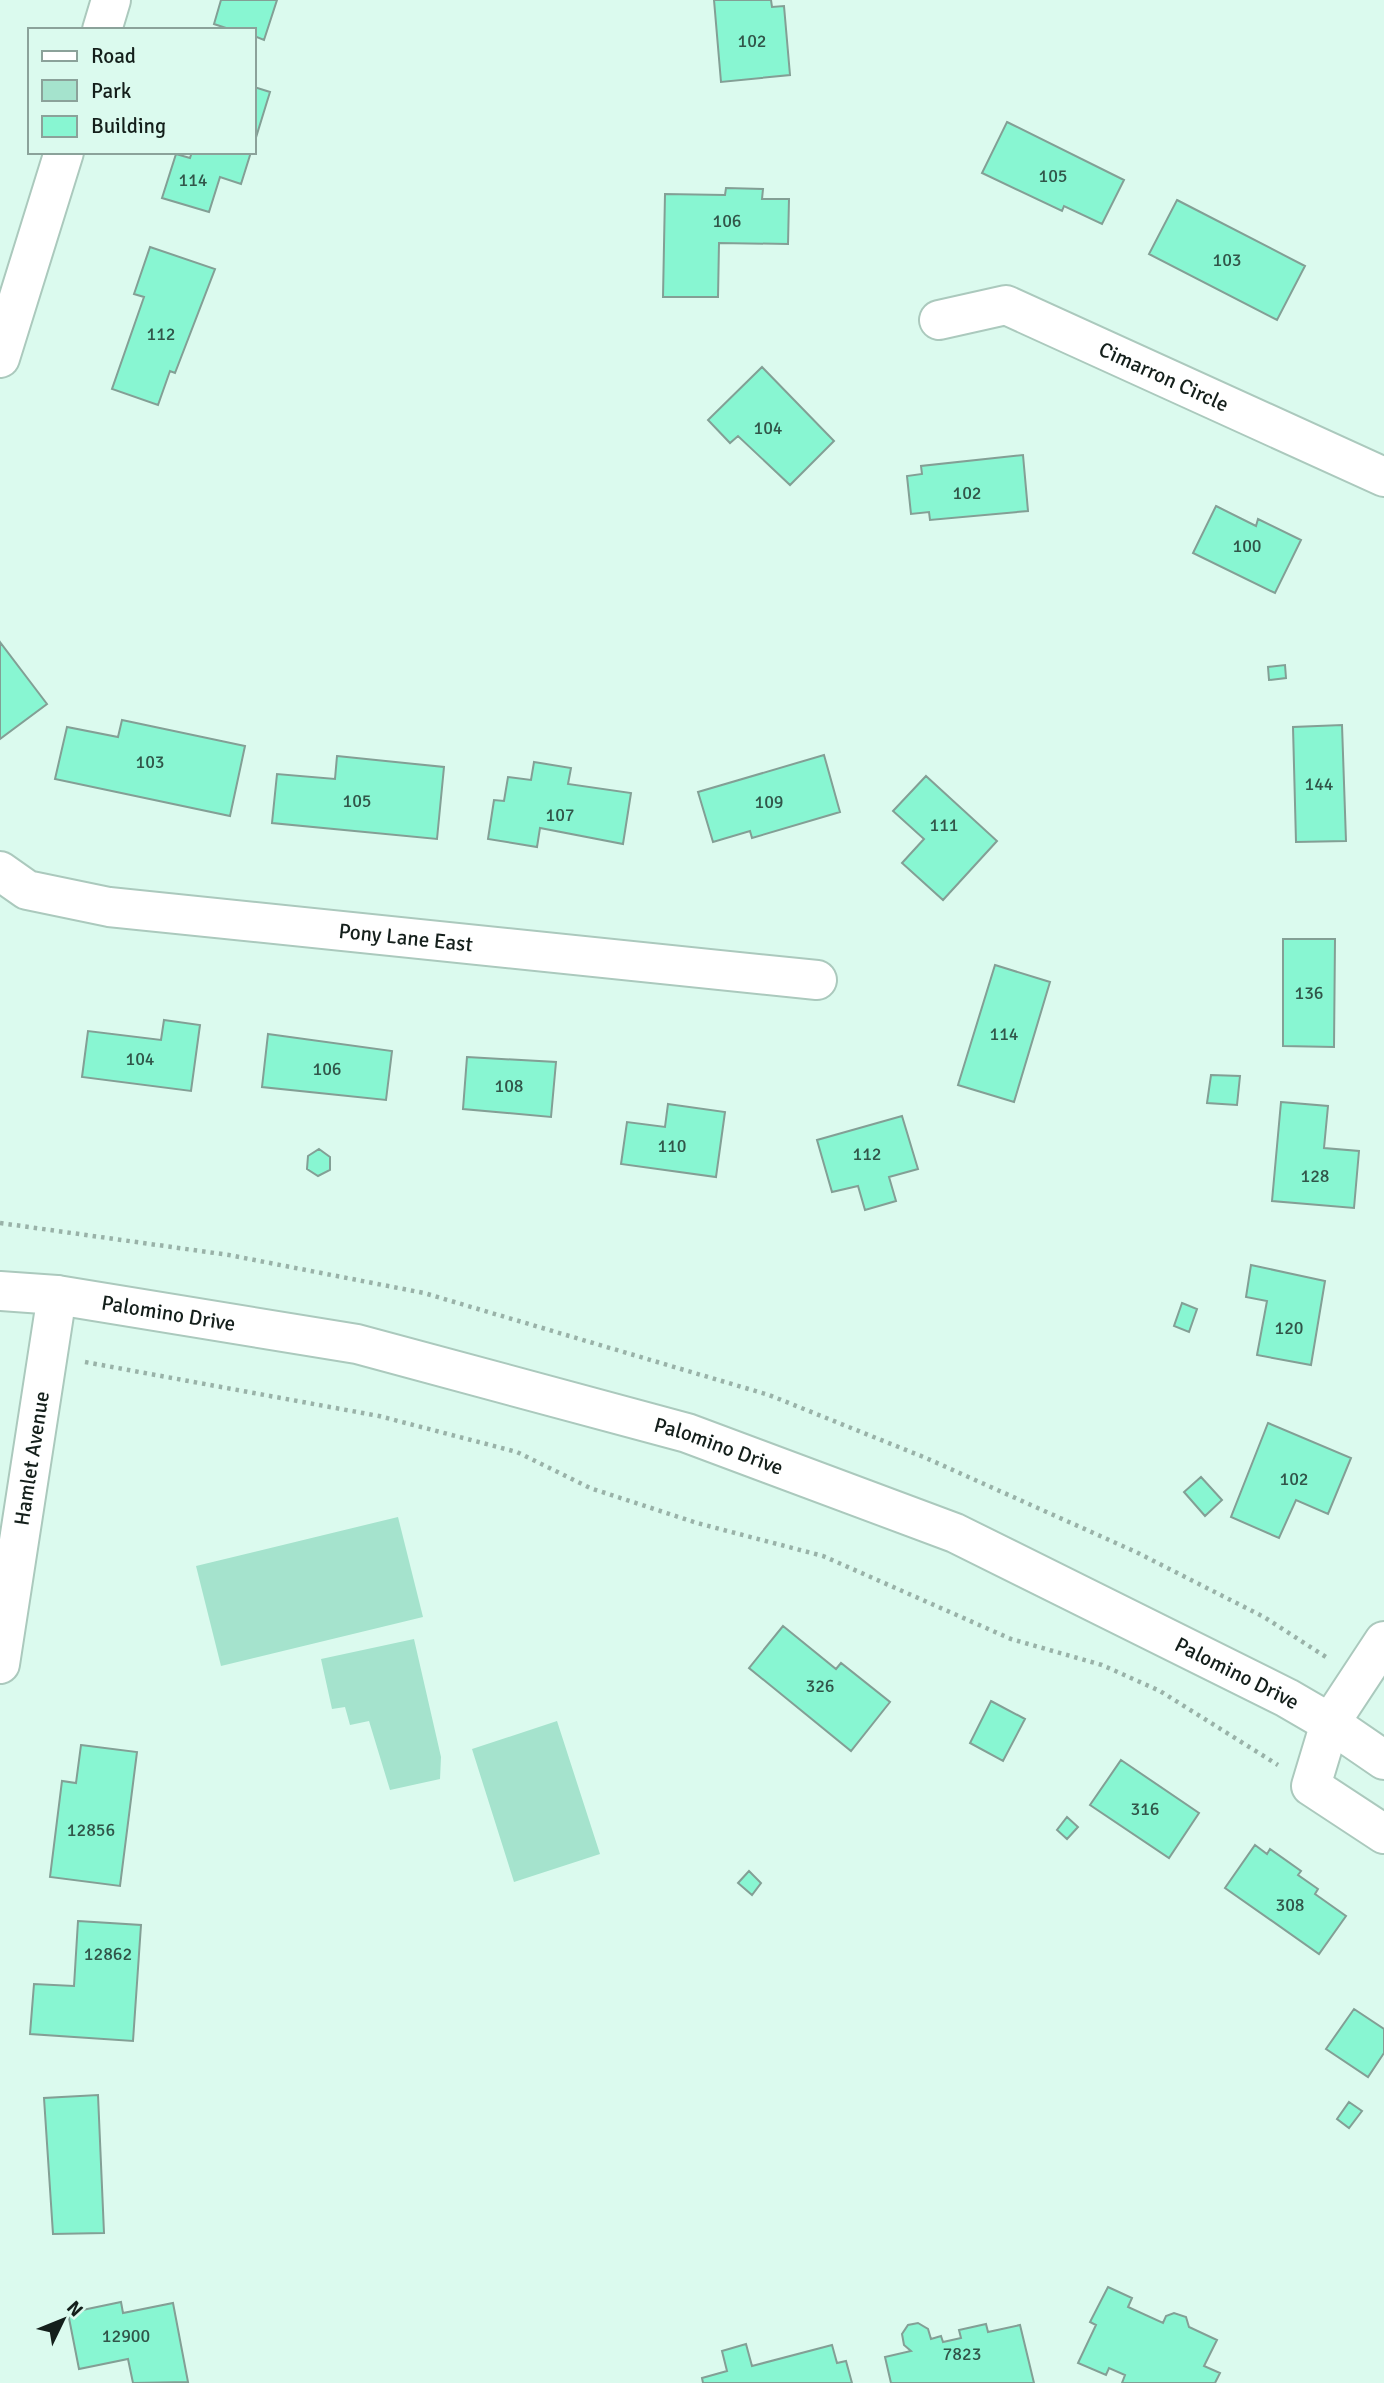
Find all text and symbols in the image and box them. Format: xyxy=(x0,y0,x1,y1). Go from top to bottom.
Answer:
legend xyxy=(28,28,256,154)
house number: 102 xyxy=(737,30,767,52)
text: Road xyxy=(91,43,136,69)
text: Park xyxy=(91,78,132,104)
text: Building xyxy=(91,113,166,139)
house number: 105 xyxy=(1038,165,1068,187)
house number: 114 xyxy=(178,169,208,191)
house number: 106 xyxy=(712,210,742,232)
house number: 103 xyxy=(1212,249,1242,271)
house number: 112 xyxy=(146,323,176,345)
street label: Cimarron Circle xyxy=(1095,336,1233,418)
house number: 104 xyxy=(753,417,783,439)
house number: 102 xyxy=(952,482,982,504)
house number: 100 xyxy=(1232,535,1262,557)
house number: 103 xyxy=(135,751,165,773)
house number: 144 xyxy=(1304,773,1334,795)
house number: 105 xyxy=(342,790,372,812)
house number: 109 xyxy=(754,791,784,813)
house number: 107 xyxy=(545,804,575,826)
house number: 111 xyxy=(929,814,959,836)
street label: Pony Lane East xyxy=(337,918,474,957)
house number: 136 xyxy=(1294,982,1324,1004)
house number: 114 xyxy=(989,1023,1019,1045)
house number: 104 xyxy=(125,1048,155,1070)
house number: 106 xyxy=(312,1058,342,1080)
house number: 108 xyxy=(494,1075,524,1097)
house number: 110 xyxy=(657,1135,687,1157)
house number: 112 xyxy=(852,1143,882,1165)
house number: 128 xyxy=(1300,1165,1330,1187)
street label: Palomino Drive xyxy=(99,1289,237,1337)
house number: 120 xyxy=(1274,1317,1304,1339)
street label: Hamlet Avenue xyxy=(9,1389,55,1528)
street label: Palomino Drive xyxy=(651,1412,787,1481)
house number: 102 xyxy=(1279,1468,1309,1490)
street label: Palomino Drive xyxy=(1171,1631,1304,1715)
house number: 326 xyxy=(805,1675,835,1697)
house number: 316 xyxy=(1130,1798,1160,1820)
house number: 12856 xyxy=(67,1819,115,1841)
house number: 308 xyxy=(1275,1894,1305,1916)
house number: 12862 xyxy=(84,1943,132,1965)
north arrow xyxy=(28,2285,98,2355)
text: N xyxy=(61,2296,88,2322)
house number: 12900 xyxy=(102,2325,150,2347)
house number: 7823 xyxy=(943,2343,981,2365)

